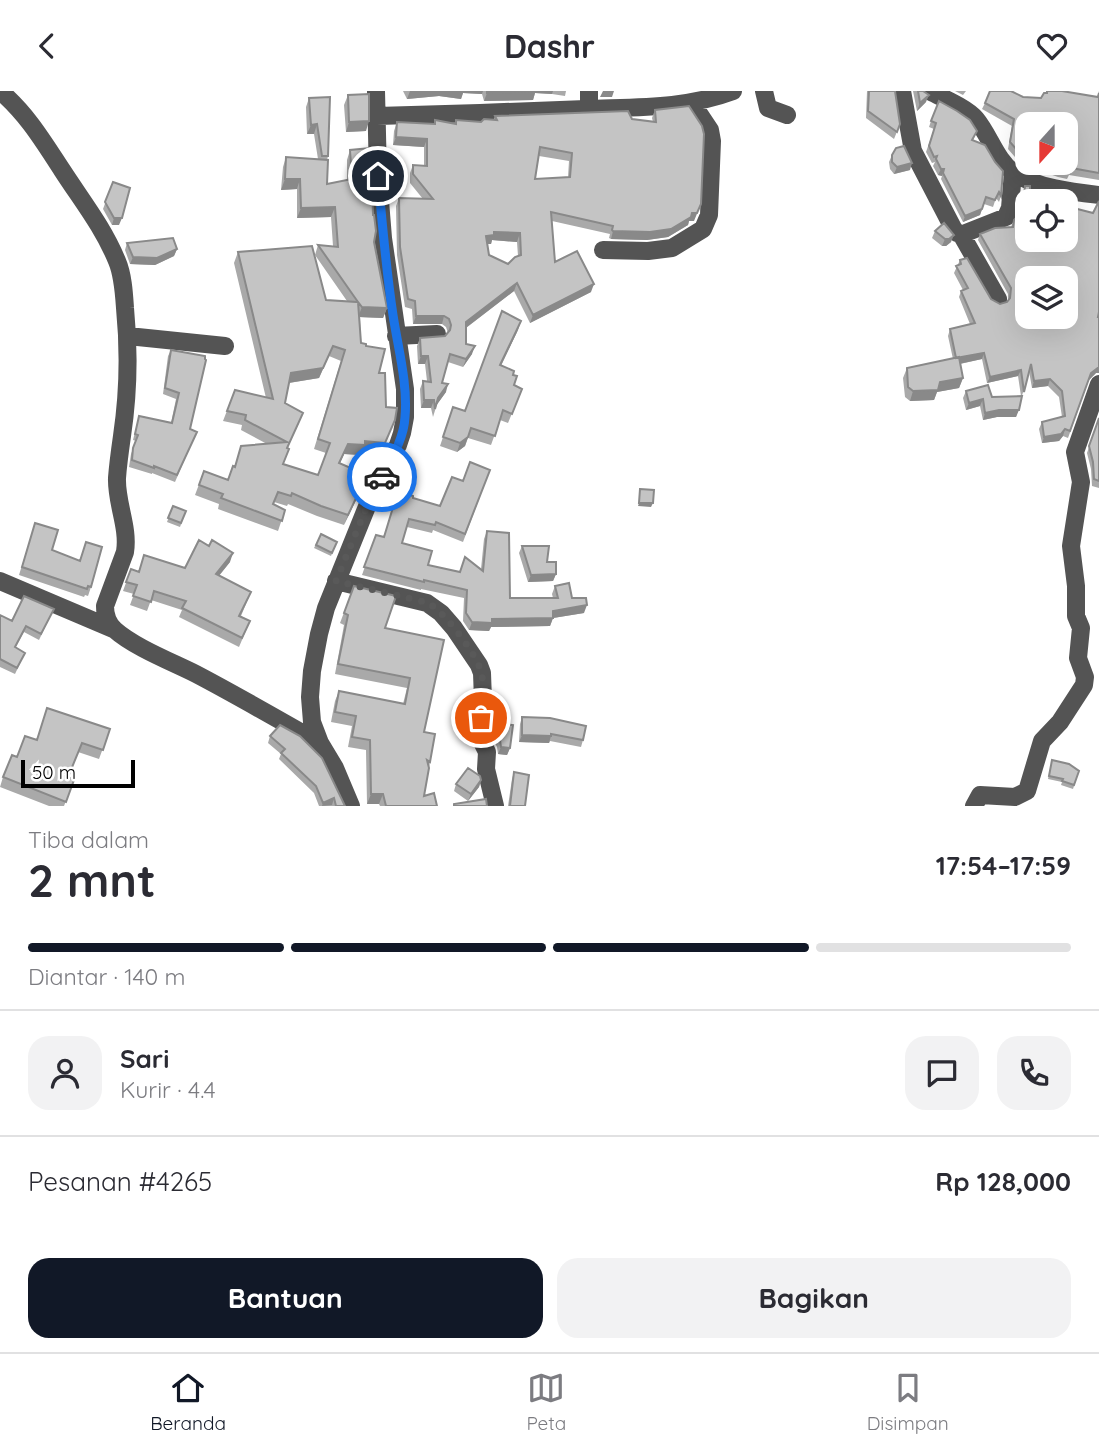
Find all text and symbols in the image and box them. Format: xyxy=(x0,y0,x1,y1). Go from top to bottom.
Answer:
text: Dashr xyxy=(504,26,595,66)
icon: back xyxy=(28,27,66,65)
icon: heart xyxy=(1033,27,1071,65)
north arrow xyxy=(1015,112,1078,175)
map controls xyxy=(1015,112,1078,329)
pin xyxy=(348,146,408,206)
icon: home xyxy=(359,157,397,195)
button: locate xyxy=(1015,189,1078,252)
button: layers xyxy=(1015,266,1078,329)
courier xyxy=(347,442,417,512)
icon: car xyxy=(363,458,401,496)
pin xyxy=(451,688,511,748)
icon: bag xyxy=(462,699,500,737)
scale bar xyxy=(21,757,135,789)
text: 50 m xyxy=(32,760,76,784)
text: Tiba dalam xyxy=(28,825,149,854)
text: 17:54–17:59 xyxy=(936,849,1071,882)
text: 2 mnt xyxy=(28,851,156,909)
text: Diantar · 140 m xyxy=(28,962,186,991)
button: person xyxy=(28,1036,102,1110)
button: chat xyxy=(905,1036,979,1110)
button: phone xyxy=(997,1036,1071,1110)
text: Sari xyxy=(120,1042,169,1075)
text: Kurir · 4.4 xyxy=(120,1075,216,1104)
text: Pesanan #4265 xyxy=(28,1165,212,1198)
text: Rp 128,000 xyxy=(935,1165,1071,1198)
button: Bantuan xyxy=(28,1258,543,1338)
button: Bagikan xyxy=(557,1258,1071,1338)
tab: Beranda xyxy=(150,1369,226,1435)
tab: Peta xyxy=(526,1369,566,1435)
tab: Disimpan xyxy=(867,1369,949,1435)

